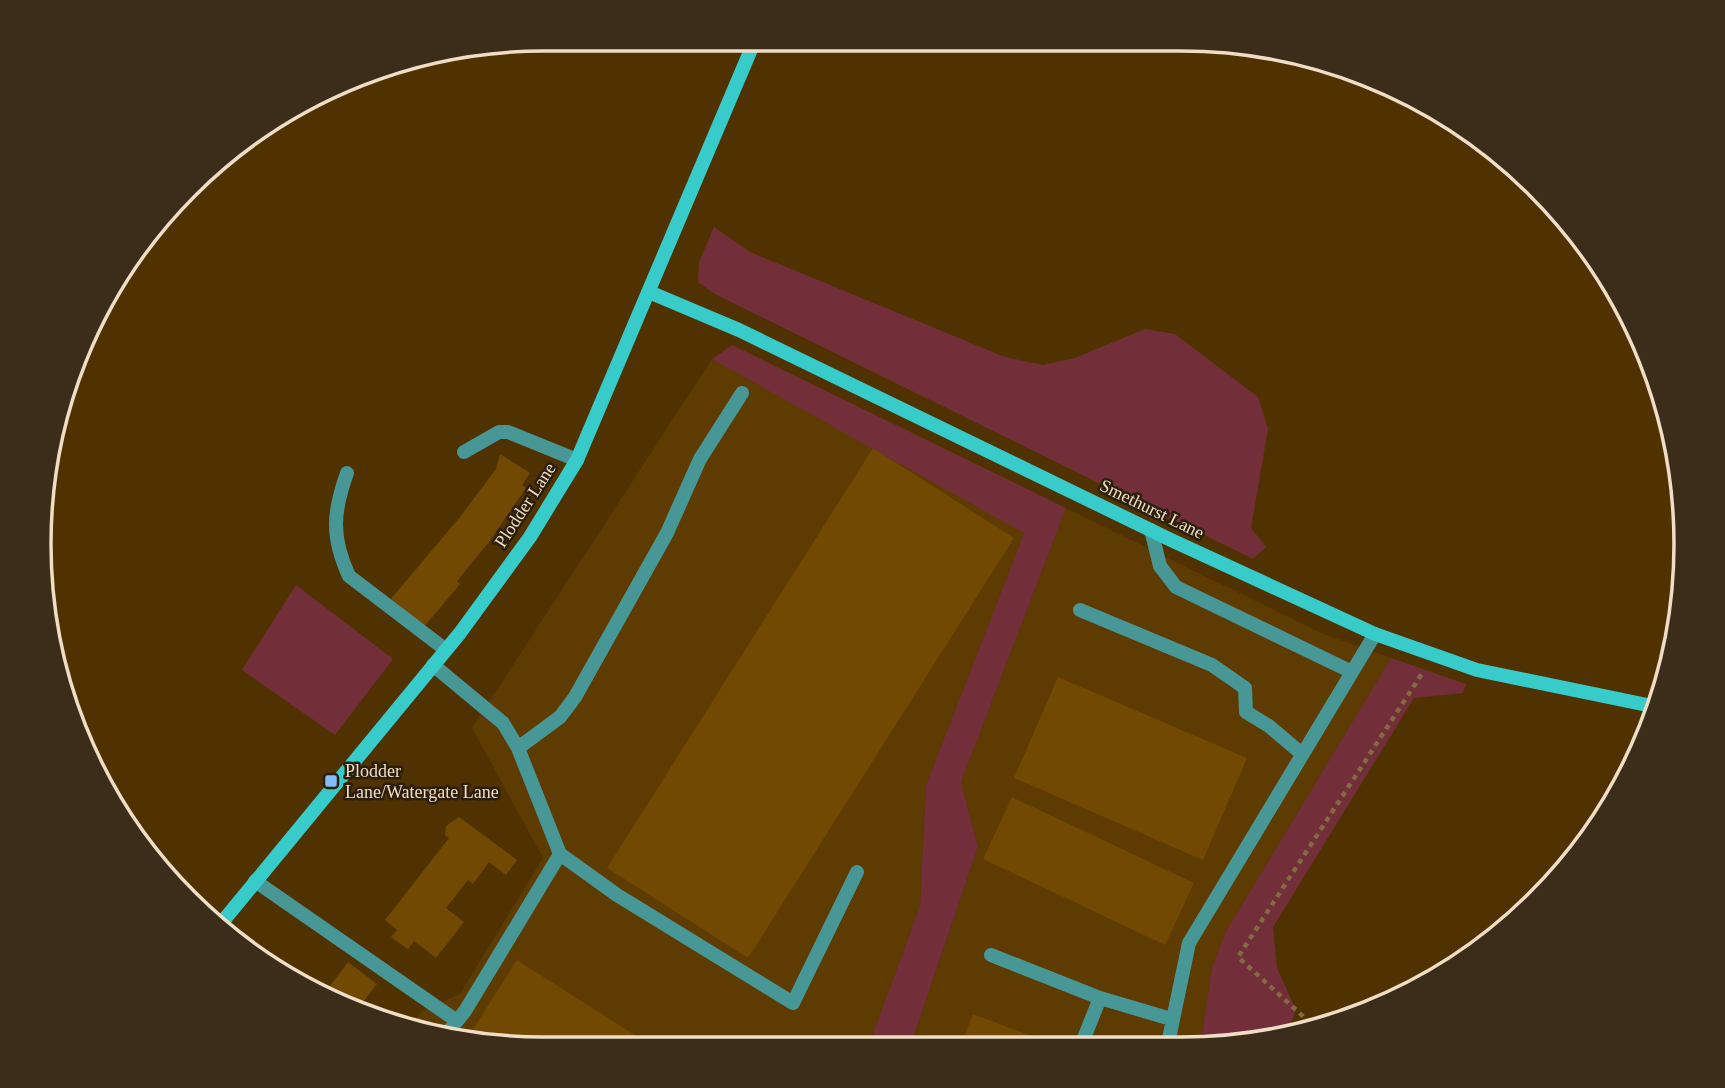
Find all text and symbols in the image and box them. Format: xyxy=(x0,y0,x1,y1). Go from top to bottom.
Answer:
street label: Plodder Lane xyxy=(490,459,560,551)
street label: Smethurst Lane xyxy=(1097,475,1207,543)
place label: Plodder Lane/Watergate Lane xyxy=(345,761,499,802)
marker: Plodder Lane/Watergate Lane xyxy=(323,773,339,789)

